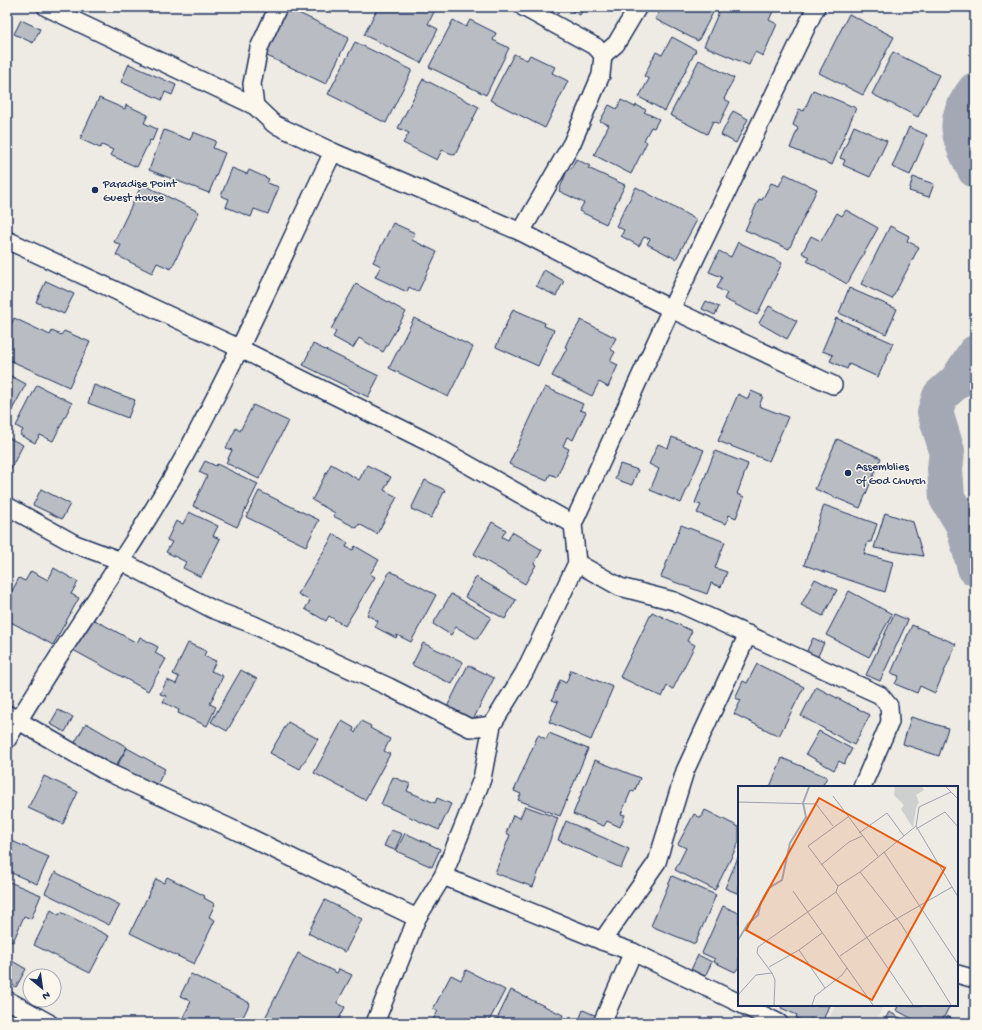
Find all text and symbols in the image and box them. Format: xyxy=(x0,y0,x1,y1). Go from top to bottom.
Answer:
place label: Paradise Point Guest House xyxy=(102,178,177,206)
marker: Paradise Point Guest House xyxy=(90,185,100,195)
place label: Assemblies of God Church xyxy=(856,461,926,489)
marker: Assemblies of God Church xyxy=(843,468,853,478)
inset map xyxy=(738,786,958,1006)
north arrow xyxy=(22,968,62,1008)
text: N xyxy=(40,988,52,1002)

